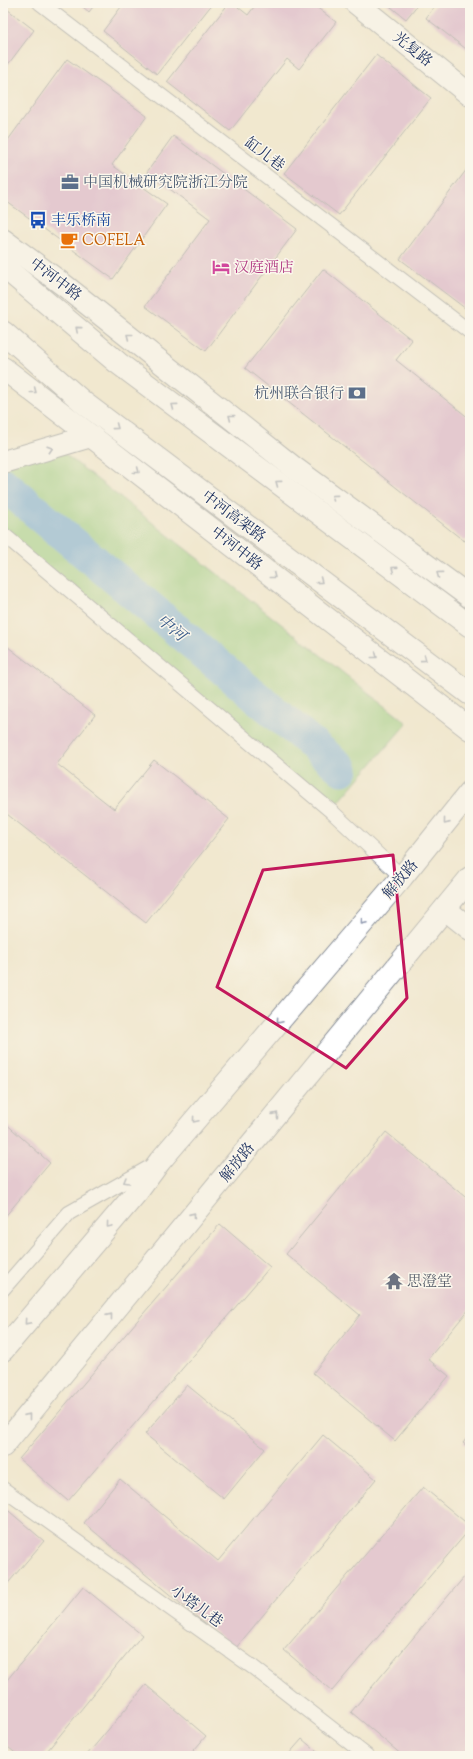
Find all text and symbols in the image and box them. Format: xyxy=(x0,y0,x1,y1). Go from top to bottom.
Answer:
street label: 光复路 xyxy=(388,28,436,72)
street label: 缸儿巷 xyxy=(240,133,288,177)
office icon: 中国机械研究院浙江分院 xyxy=(60,172,80,192)
place label: 中国机械研究院浙江分院 xyxy=(83,173,248,194)
bus stop icon: 丰乐桥南 xyxy=(28,210,48,230)
place label: 丰乐桥南 xyxy=(51,211,111,232)
cafe icon: COFELA xyxy=(59,230,79,250)
place label: COFELA xyxy=(82,231,146,252)
street label: 中河中路 xyxy=(25,254,85,307)
hotel icon: 汉庭酒店 xyxy=(211,257,231,277)
place label: 汉庭酒店 xyxy=(234,258,294,279)
one-way arrow xyxy=(75,326,82,333)
one-way arrow xyxy=(127,334,134,341)
bank icon: 杭州联合银行 xyxy=(347,383,367,403)
place label: 杭州联合银行 xyxy=(254,384,344,405)
one-way arrow xyxy=(29,387,36,394)
one-way arrow xyxy=(172,403,179,410)
one-way arrow xyxy=(228,415,235,422)
one-way arrow xyxy=(111,422,118,429)
one-way arrow xyxy=(46,445,53,454)
one-way arrow xyxy=(132,466,139,473)
one-way arrow xyxy=(276,481,283,488)
street label: 中河高架路 xyxy=(197,486,269,548)
one-way arrow xyxy=(331,494,338,502)
street label: 中河中路 xyxy=(206,522,266,576)
one-way arrow xyxy=(391,567,398,574)
one-way arrow xyxy=(268,572,275,579)
one-way arrow xyxy=(436,572,443,579)
one-way arrow xyxy=(316,576,323,583)
water label: 中河 xyxy=(151,610,192,650)
one-way arrow xyxy=(371,651,378,658)
one-way arrow xyxy=(419,654,426,661)
one-way arrow xyxy=(443,818,450,825)
street label: 解放路 xyxy=(379,856,424,904)
one-way arrow xyxy=(361,918,368,925)
one-way arrow xyxy=(276,1017,283,1024)
one-way arrow xyxy=(271,1112,278,1119)
one-way arrow xyxy=(192,1116,199,1123)
street label: 解放路 xyxy=(216,1139,260,1187)
one-way arrow xyxy=(123,1176,130,1183)
one-way arrow xyxy=(188,1213,195,1220)
one-way arrow xyxy=(107,1220,114,1227)
temple icon: 思澄堂 xyxy=(384,1271,404,1291)
place label: 思澄堂 xyxy=(407,1272,452,1293)
one-way arrow xyxy=(106,1313,113,1320)
one-way arrow xyxy=(25,1317,32,1324)
one-way arrow xyxy=(23,1413,30,1420)
street label: 小塔儿巷 xyxy=(166,1581,227,1633)

